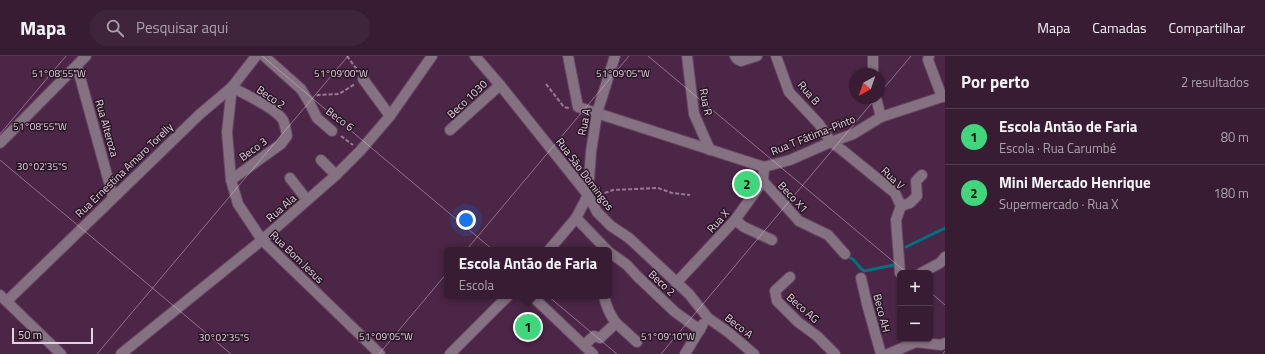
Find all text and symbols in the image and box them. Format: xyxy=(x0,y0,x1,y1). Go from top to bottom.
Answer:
search box xyxy=(90,10,370,46)
text: Mapa xyxy=(20,13,66,42)
text: Pesquisar aqui xyxy=(136,16,228,39)
icon: search xyxy=(104,17,126,39)
text: Mapa xyxy=(1037,17,1070,38)
text: Camadas xyxy=(1092,17,1147,38)
text: Compartilhar xyxy=(1169,17,1245,38)
text: 51°08'55"W xyxy=(32,66,86,81)
text: 51°09'00"W xyxy=(314,66,368,81)
text: 51°09'05"W xyxy=(596,66,650,81)
north arrow xyxy=(849,68,885,104)
text: Por perto xyxy=(961,69,1030,95)
text: 2 resultados xyxy=(1181,72,1249,92)
street label: Beco 1030 xyxy=(443,76,491,122)
street label: Rua B xyxy=(794,77,824,109)
street label: Beco 2 xyxy=(253,82,289,112)
street label: Rua R xyxy=(696,87,716,117)
street label: Rua Alteroza xyxy=(91,97,123,159)
street label: Beco 6 xyxy=(323,103,357,135)
street label: Rua A xyxy=(574,107,595,137)
street label: Rua T Fátima-Pinto xyxy=(768,111,858,159)
text: Escola Antão de Faria xyxy=(999,115,1137,138)
street label: Rua Ernestina Amaro Torelly xyxy=(72,118,177,221)
text: 51°08'55"W xyxy=(13,119,67,134)
text: 1 xyxy=(970,127,978,147)
text: 80 m xyxy=(1221,127,1249,147)
street label: Beco 3 xyxy=(236,133,270,165)
street label: Rua São Domingos xyxy=(552,134,618,214)
text: Escola · Rua Carumbé xyxy=(999,138,1116,158)
text: 30°02'35"S xyxy=(17,159,67,174)
street label: Rua V xyxy=(878,163,909,194)
pin: 2 xyxy=(734,169,760,199)
text: Mini Mercado Henrique xyxy=(999,171,1151,194)
street label: Beco X1 xyxy=(774,178,812,216)
text: 2 xyxy=(970,183,978,203)
text: 180 m xyxy=(1213,183,1249,203)
street label: Rua Ala xyxy=(262,190,300,226)
text: Supermercado · Rua X xyxy=(999,194,1119,214)
street label: Rua X xyxy=(703,206,733,236)
your location xyxy=(456,210,476,230)
street label: Rua Bom Jesus xyxy=(266,227,328,287)
popup xyxy=(444,247,612,299)
text: Escola Antão de Faria xyxy=(459,252,597,275)
street label: Beco 2 xyxy=(645,266,679,300)
map controls xyxy=(897,270,933,342)
button: + xyxy=(897,270,933,306)
text: Escola xyxy=(459,275,494,295)
street label: Beco AG xyxy=(783,289,823,327)
street label: Beco AH xyxy=(869,292,895,334)
button: − xyxy=(897,306,933,342)
street label: Beco A xyxy=(722,310,757,342)
pin: 1 xyxy=(515,312,541,342)
scale bar xyxy=(12,326,93,345)
text: 50 m xyxy=(18,327,42,343)
text: 51°09'05"W xyxy=(359,329,413,344)
text: 51°09'10"W xyxy=(641,329,695,344)
text: 30°02'35"S xyxy=(199,330,249,345)

